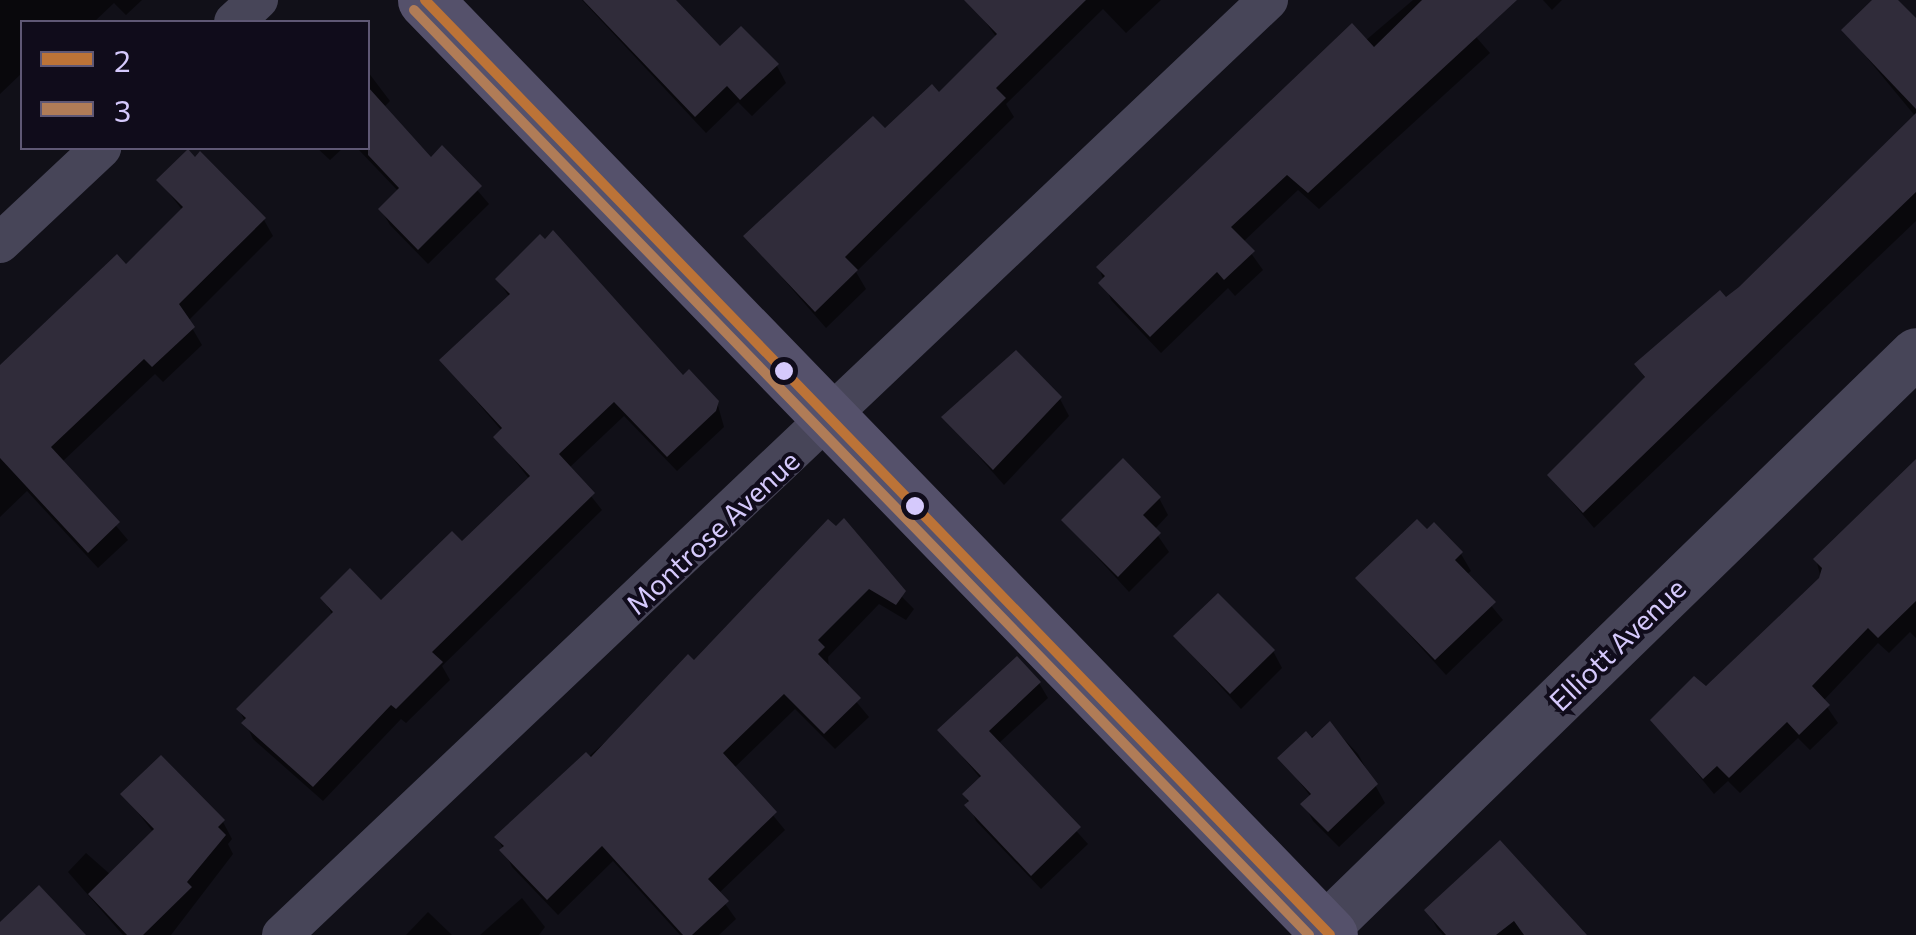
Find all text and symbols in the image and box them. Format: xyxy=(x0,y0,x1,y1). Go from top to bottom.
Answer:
legend xyxy=(20,20,370,150)
text: 2 xyxy=(114,41,131,78)
text: 3 xyxy=(114,91,131,128)
unlabelled marker xyxy=(774,361,794,381)
street label: Montrose Avenue xyxy=(619,443,805,621)
unlabelled marker xyxy=(905,496,925,516)
street label: Elliott Avenue xyxy=(1542,571,1692,717)

